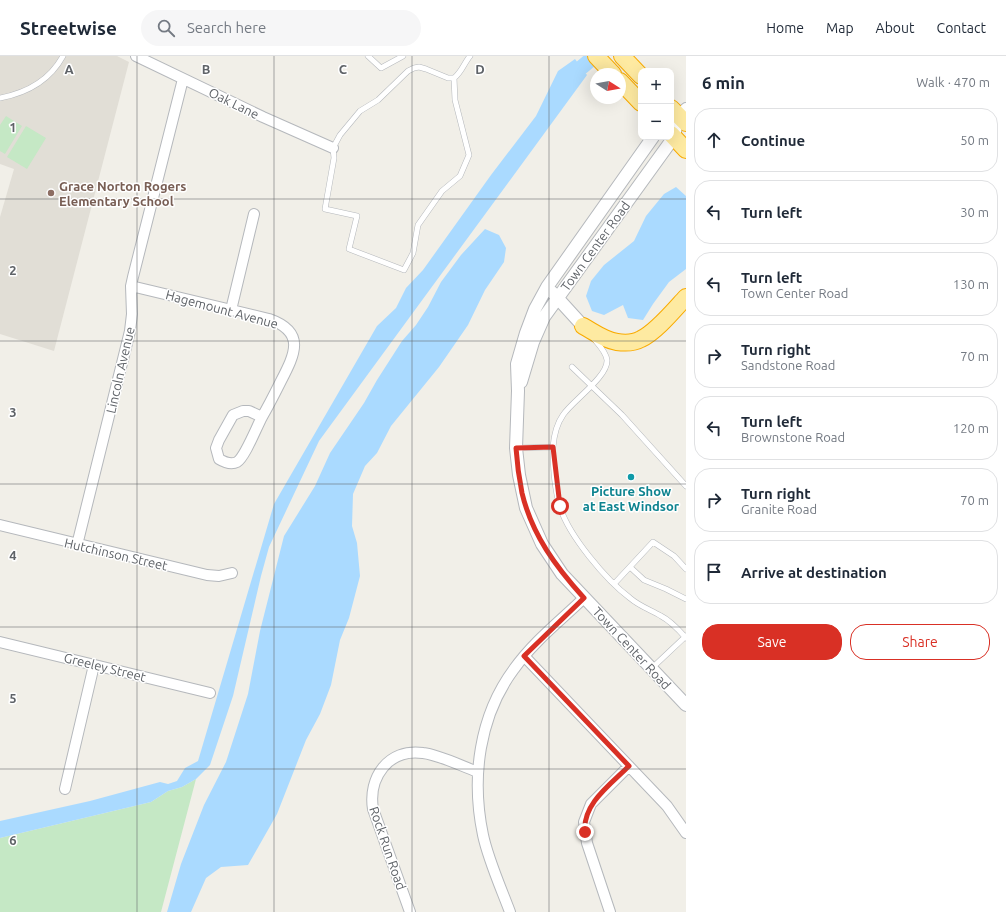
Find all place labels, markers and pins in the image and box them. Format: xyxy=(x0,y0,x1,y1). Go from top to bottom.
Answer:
place label: Grace Norton Rogers Elementary School xyxy=(59,179,187,208)
marker: Grace Norton Rogers Elementary School xyxy=(46,188,56,198)
marker: Picture Show at East Windsor xyxy=(626,472,636,482)
place label: Picture Show at East Windsor xyxy=(583,484,680,513)

